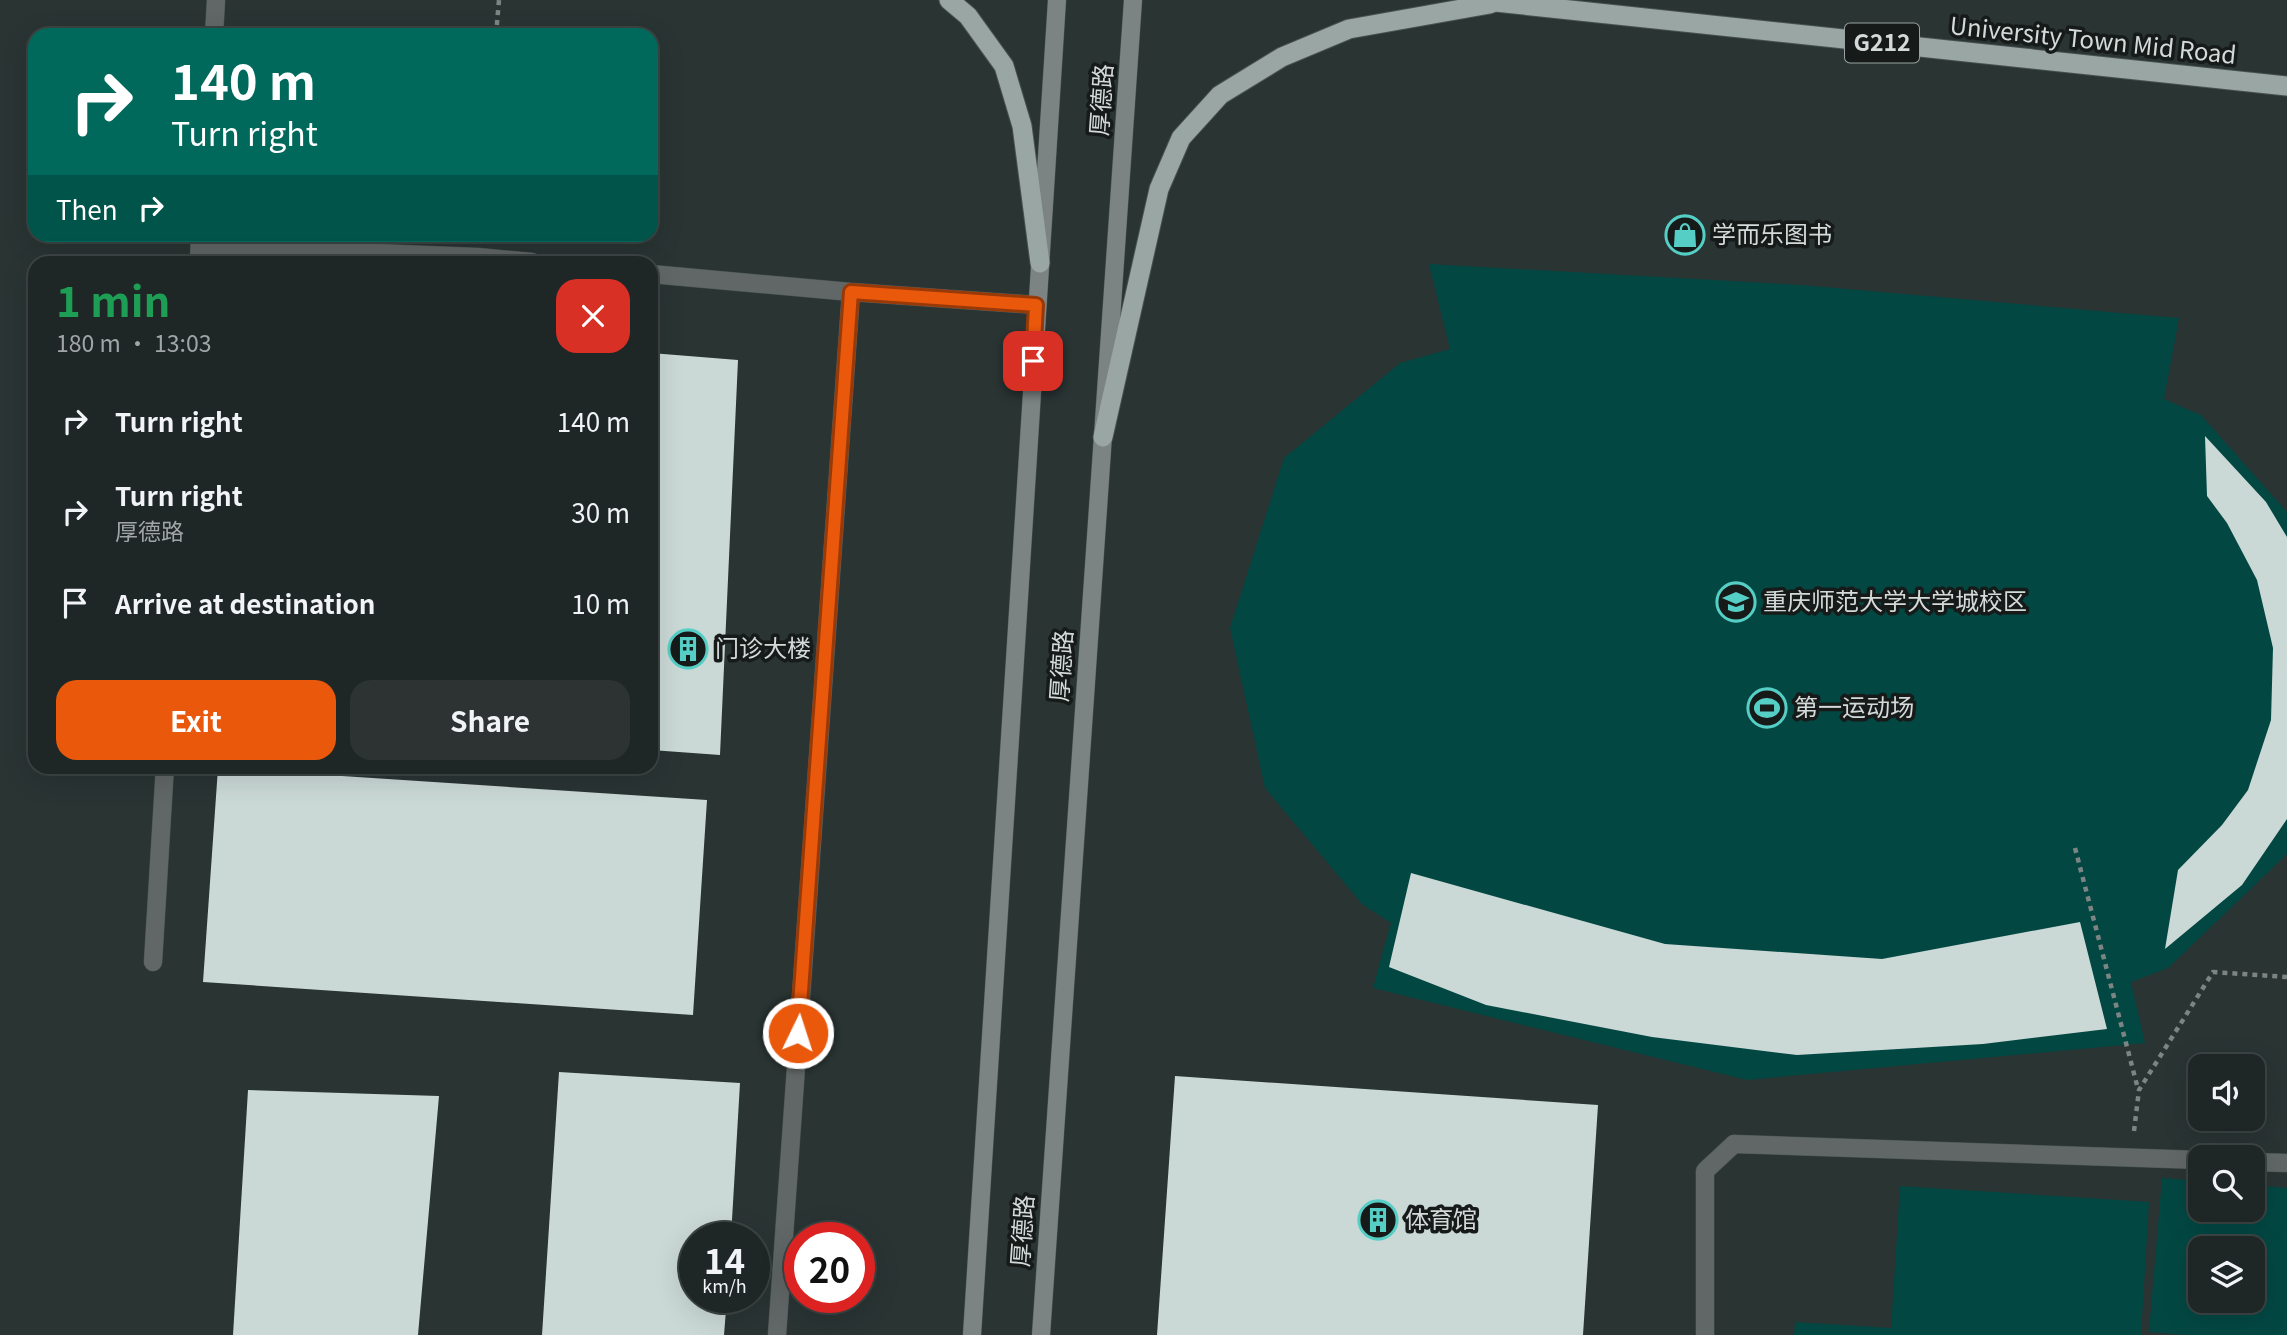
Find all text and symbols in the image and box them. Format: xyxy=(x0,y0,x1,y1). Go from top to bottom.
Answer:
street label: University Town Mid Road xyxy=(1948,6,2238,71)
road number: G212 xyxy=(1845,24,1919,62)
text: 140 m xyxy=(171,43,316,114)
icon: right xyxy=(56,56,147,147)
street label: 厚德路 xyxy=(1080,63,1119,137)
text: Turn right xyxy=(171,109,318,155)
icon: right xyxy=(132,189,170,227)
text: Then xyxy=(56,190,118,227)
shop icon: 学而乐图书 xyxy=(1664,214,1706,256)
place label: 学而乐图书 xyxy=(1712,215,1832,250)
text: 1 min xyxy=(56,268,171,329)
button: close xyxy=(556,279,630,353)
text: 180 m · 13:03 xyxy=(56,325,212,359)
pin xyxy=(1003,331,1063,391)
icon: arrive xyxy=(1014,342,1052,380)
icon: right xyxy=(56,402,94,440)
text: Turn right xyxy=(115,402,243,439)
text: 140 m xyxy=(557,402,630,439)
text: Turn right xyxy=(115,476,243,513)
icon: right xyxy=(56,493,94,531)
text: 30 m xyxy=(571,493,630,530)
text: 厚德路 xyxy=(115,513,184,547)
school or university icon: 重庆师范大学大学城校区 xyxy=(1715,581,1757,623)
place label: 重庆师范大学大学城校区 xyxy=(1763,582,2027,617)
icon: arrive xyxy=(56,584,94,622)
text: Arrive at destination xyxy=(115,584,376,621)
text: 10 m xyxy=(571,584,630,621)
building icon: 门诊大楼 xyxy=(667,628,709,670)
place label: 门诊大楼 xyxy=(715,629,811,664)
street label: 厚德路 xyxy=(1040,629,1079,703)
button: Exit xyxy=(56,680,336,760)
button: Share xyxy=(350,680,630,760)
sports icon: 第一运动场 xyxy=(1746,687,1788,729)
place label: 第一运动场 xyxy=(1794,688,1914,723)
position arrow xyxy=(761,996,835,1070)
map controls xyxy=(2188,1054,2265,1313)
button: sound xyxy=(2188,1054,2265,1131)
button: search xyxy=(2188,1145,2265,1222)
street label: 厚德路 xyxy=(1001,1194,1040,1268)
building icon: 体育馆 xyxy=(1357,1199,1399,1241)
place label: 体育馆 xyxy=(1405,1200,1477,1235)
speed limit sign: 20 xyxy=(784,1222,875,1313)
text: 14 xyxy=(704,1233,745,1284)
button: layers xyxy=(2188,1236,2265,1313)
text: km/h xyxy=(702,1272,747,1298)

